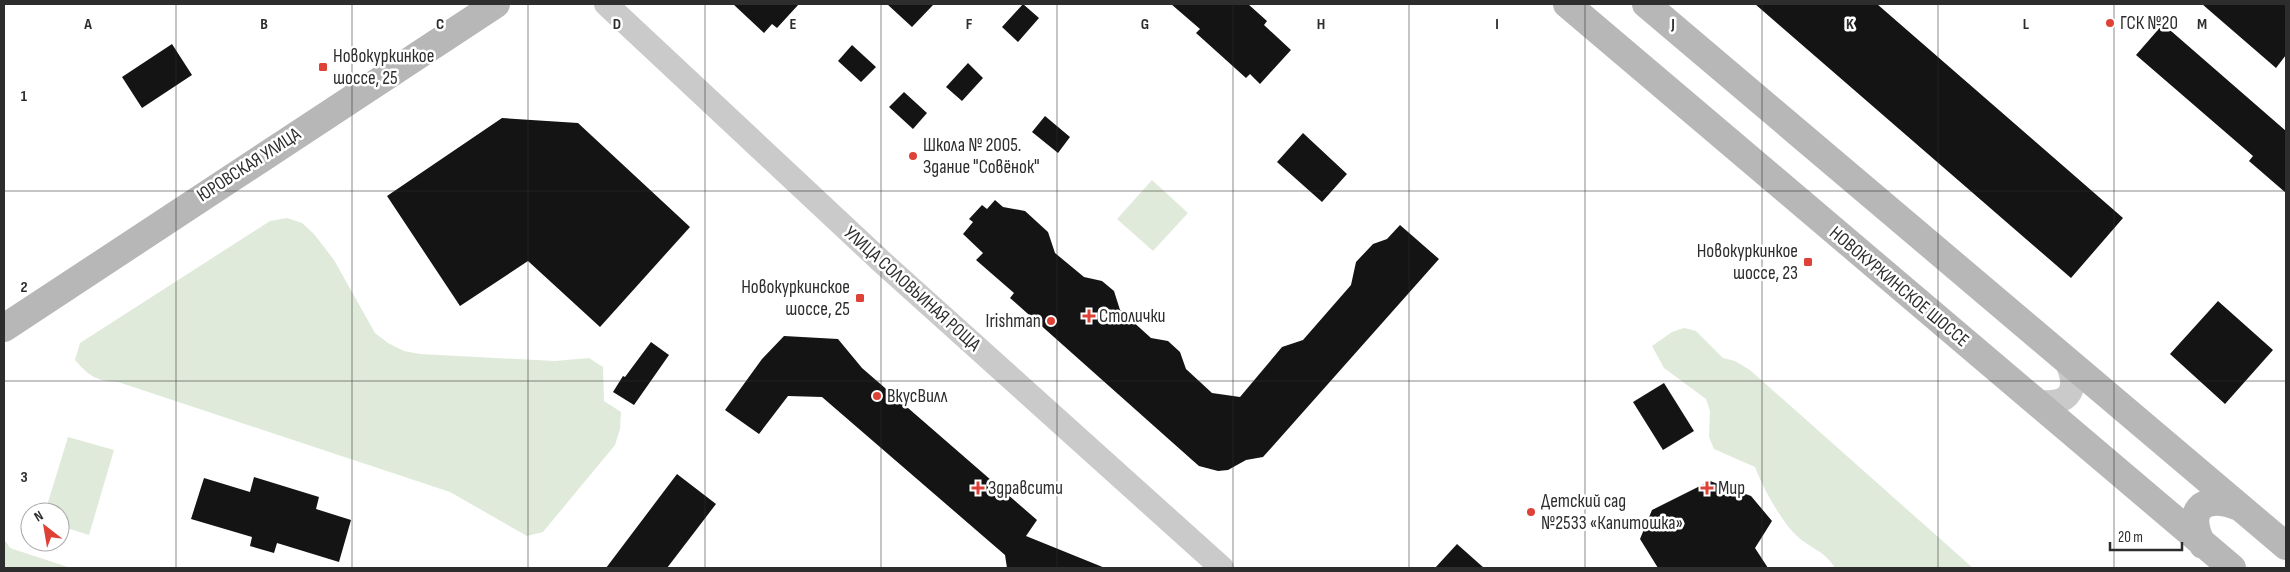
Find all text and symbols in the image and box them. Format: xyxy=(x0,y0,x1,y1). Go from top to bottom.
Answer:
place label: ГСК №20 xyxy=(2120,12,2178,35)
text: A xyxy=(83,15,92,34)
text: B xyxy=(260,15,268,34)
text: C xyxy=(436,15,444,34)
text: D xyxy=(613,15,621,34)
text: E xyxy=(790,15,797,34)
text: F xyxy=(966,15,973,34)
text: G xyxy=(1141,15,1149,34)
text: H xyxy=(1317,15,1325,34)
text: I xyxy=(1495,15,1499,34)
text: J xyxy=(1670,15,1675,34)
text: K xyxy=(1846,15,1854,34)
text: L xyxy=(2023,15,2030,34)
text: M xyxy=(2197,15,2207,34)
marker: ГСК №20 xyxy=(2104,17,2116,29)
place label: Новокуркинкое шоссе, 25 xyxy=(333,45,434,90)
marker: Новокуркинкое шоссе, 25 xyxy=(317,61,329,73)
text: 1 xyxy=(21,87,28,106)
street label: ЮРОВСКАЯ УЛИЦА xyxy=(193,122,306,207)
place label: Школа № 2005. Здание "Совёнок" xyxy=(923,134,1040,179)
marker: Школа № 2005. Здание "Совёнок" xyxy=(907,150,919,162)
street label: УЛИЦА СОЛОВЬИНАЯ РОЩА xyxy=(839,222,986,357)
street label: НОВОКУРКИНСКОЕ ШОССЕ xyxy=(1824,222,1974,352)
place label: Новокуркинкое шоссе, 23 xyxy=(1697,240,1798,285)
marker: Новокуркинкое шоссе, 23 xyxy=(1802,256,1814,268)
place label: Новокуркинское шоссе, 25 xyxy=(741,276,850,321)
text: 2 xyxy=(20,278,28,297)
marker: Новокуркинское шоссе, 25 xyxy=(854,292,866,304)
place label: Столички xyxy=(1099,305,1166,328)
place label: Irishman xyxy=(986,310,1041,333)
marker: Столички xyxy=(1083,310,1095,322)
marker: Irishman xyxy=(1045,315,1057,327)
place label: ВкусВилл xyxy=(887,385,948,408)
marker: ВкусВилл xyxy=(871,390,883,402)
text: 3 xyxy=(20,468,28,487)
place label: Здравсити xyxy=(988,477,1063,500)
place label: Мир xyxy=(1718,477,1745,500)
marker: Мир xyxy=(1700,481,1714,495)
marker: Здравсити xyxy=(972,482,984,494)
place label: Детский сад №2533 «Капитошка» xyxy=(1541,490,1683,535)
north arrow xyxy=(20,502,70,552)
marker: Детский сад №2533 «Капитошка» xyxy=(1525,506,1537,518)
text: N xyxy=(31,507,46,525)
scale bar xyxy=(2110,520,2182,552)
text: 20 m xyxy=(2118,528,2143,547)

